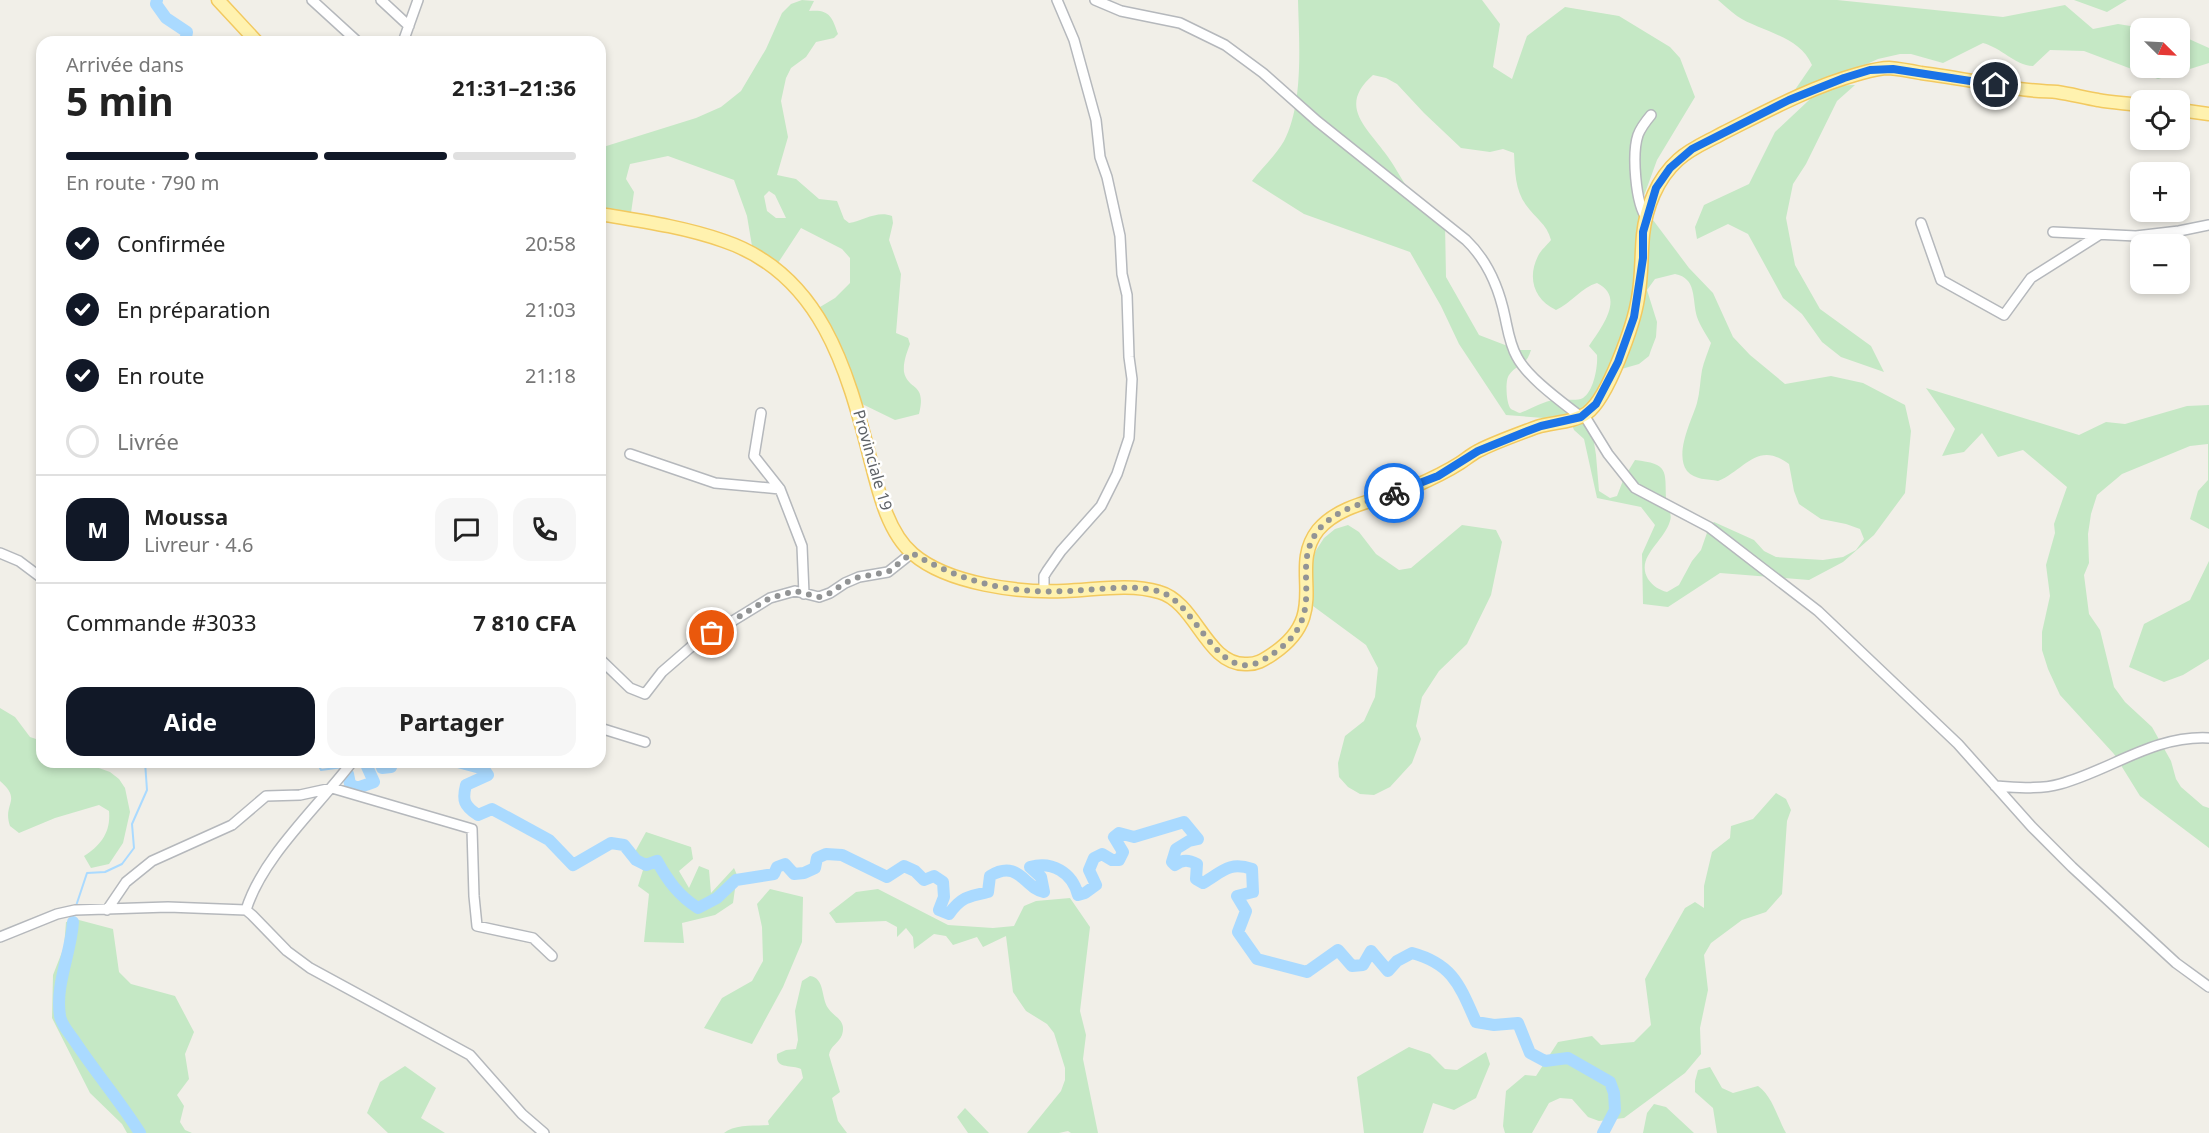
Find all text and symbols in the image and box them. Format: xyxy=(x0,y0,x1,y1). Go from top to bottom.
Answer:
north arrow xyxy=(2130,18,2190,78)
map controls xyxy=(2130,18,2190,294)
text: Arrivée dans xyxy=(66,51,184,78)
pin xyxy=(1970,59,2021,110)
icon: home xyxy=(1979,68,2012,101)
text: 21:31–21:36 xyxy=(452,72,576,102)
text: 5 min xyxy=(66,74,173,127)
button: locate xyxy=(2130,90,2190,150)
button: + xyxy=(2130,162,2190,222)
text: En route · 790 m xyxy=(66,169,219,196)
icon: check xyxy=(66,227,99,260)
text: Confirmée xyxy=(117,228,226,258)
text: 20:58 xyxy=(525,230,576,257)
button: − xyxy=(2130,234,2190,294)
icon: check xyxy=(66,293,99,326)
text: En préparation xyxy=(117,294,271,324)
text: 21:03 xyxy=(525,296,576,323)
icon: check xyxy=(66,359,99,392)
text: En route xyxy=(117,360,204,390)
text: 21:18 xyxy=(525,362,576,389)
street label: Provinciale 19 xyxy=(848,407,898,513)
text: Livrée xyxy=(117,426,179,456)
courier xyxy=(1364,463,1424,523)
icon: bike xyxy=(1378,477,1411,510)
button: chat xyxy=(435,498,498,561)
button: phone xyxy=(513,498,576,561)
text: Moussa xyxy=(144,501,228,531)
text: M xyxy=(87,514,108,544)
text: Livreur · 4.6 xyxy=(144,531,254,558)
text: Commande #3033 xyxy=(66,607,257,637)
text: 7 810 CFA xyxy=(473,607,576,637)
pin xyxy=(686,607,737,658)
icon: bag xyxy=(695,616,728,649)
button: Aide xyxy=(66,687,315,756)
button: Partager xyxy=(327,687,576,756)

